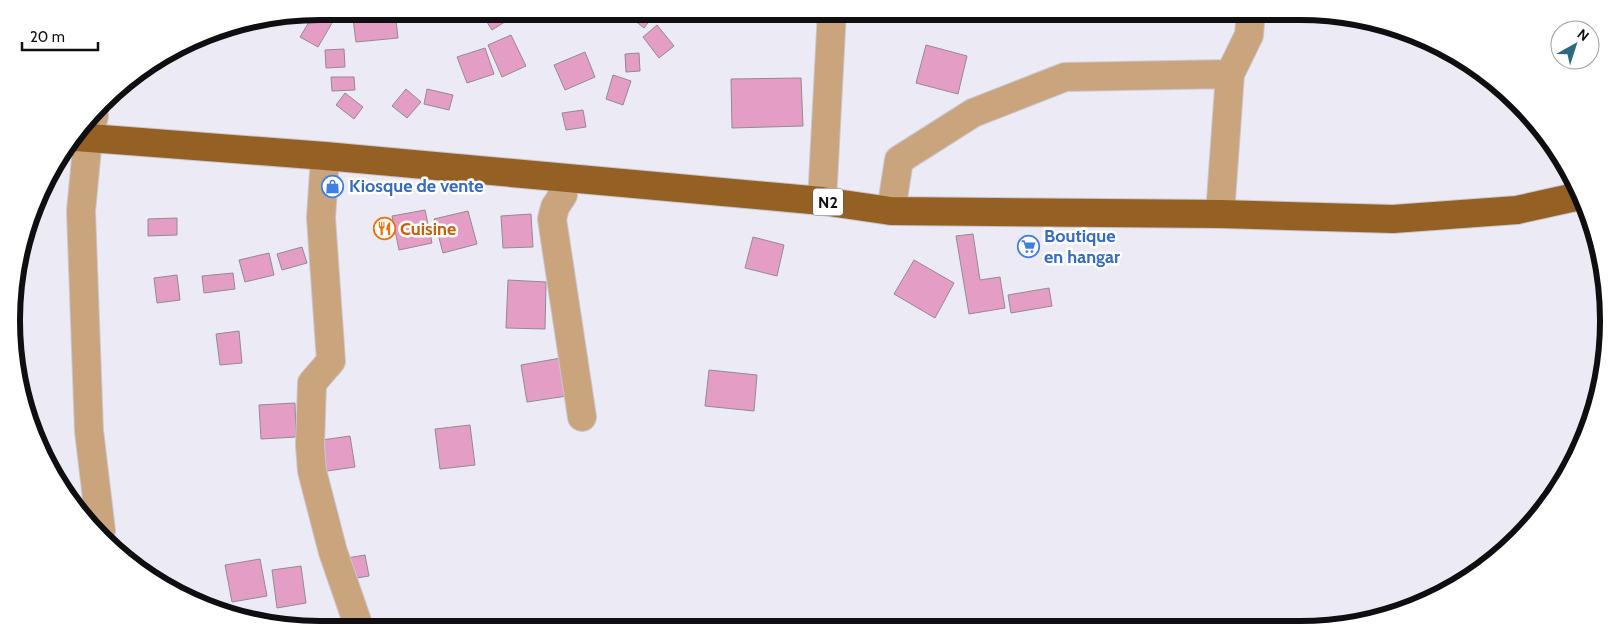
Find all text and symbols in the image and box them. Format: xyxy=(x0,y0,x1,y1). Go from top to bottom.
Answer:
scale bar xyxy=(22,20,99,52)
north arrow xyxy=(1550,20,1600,70)
text: N xyxy=(1574,25,1593,45)
text: 20 m xyxy=(30,28,65,46)
shop icon: Kiosque de vente xyxy=(321,174,345,198)
place label: Kiosque de vente xyxy=(349,175,483,197)
road number: N2 xyxy=(813,188,843,216)
restaurant icon: Cuisine xyxy=(372,217,396,241)
place label: Cuisine xyxy=(400,218,456,240)
place label: Boutique en hangar xyxy=(1044,225,1120,268)
supermarket icon: Boutique en hangar xyxy=(1016,234,1040,258)

